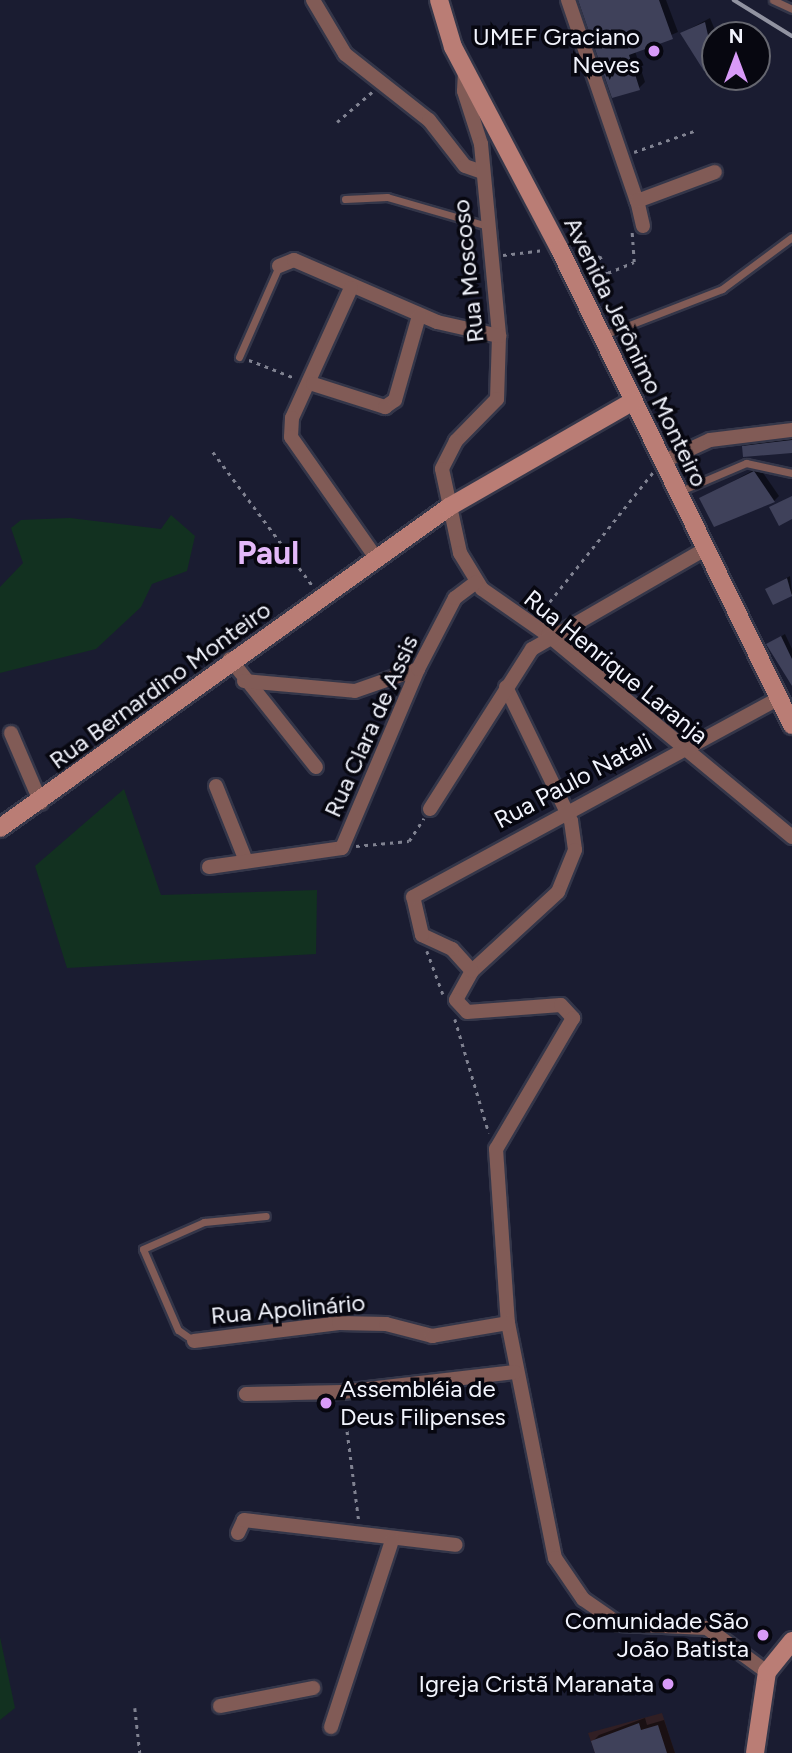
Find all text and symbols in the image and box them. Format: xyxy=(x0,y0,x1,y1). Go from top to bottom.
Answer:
north arrow xyxy=(701,21,771,91)
place label: UMEF Graciano Neves xyxy=(473,23,640,79)
text: N xyxy=(729,25,743,48)
marker: UMEF Graciano Neves xyxy=(646,43,662,59)
street label: Rua Moscoso xyxy=(446,198,490,344)
street label: Avenida Jerônimo Monteiro xyxy=(558,212,714,492)
district label: Paul xyxy=(237,534,299,572)
street label: Rua Henrique Laranja xyxy=(518,584,714,750)
street label: Rua Bernardino Monteiro xyxy=(44,595,276,775)
street label: Rua Clara de Assis xyxy=(318,631,424,821)
street label: Rua Paulo Natali xyxy=(489,727,657,835)
street label: Rua Apolinário xyxy=(210,1288,366,1330)
place label: Assembléia de Deus Filipenses xyxy=(340,1375,506,1431)
marker: Assembléia de Deus Filipenses xyxy=(318,1395,334,1411)
place label: Comunidade São João Batista xyxy=(565,1607,749,1663)
marker: Comunidade São João Batista xyxy=(755,1627,771,1643)
place label: Igreja Cristã Maranata xyxy=(418,1670,654,1698)
marker: Igreja Cristã Maranata xyxy=(660,1676,676,1692)

